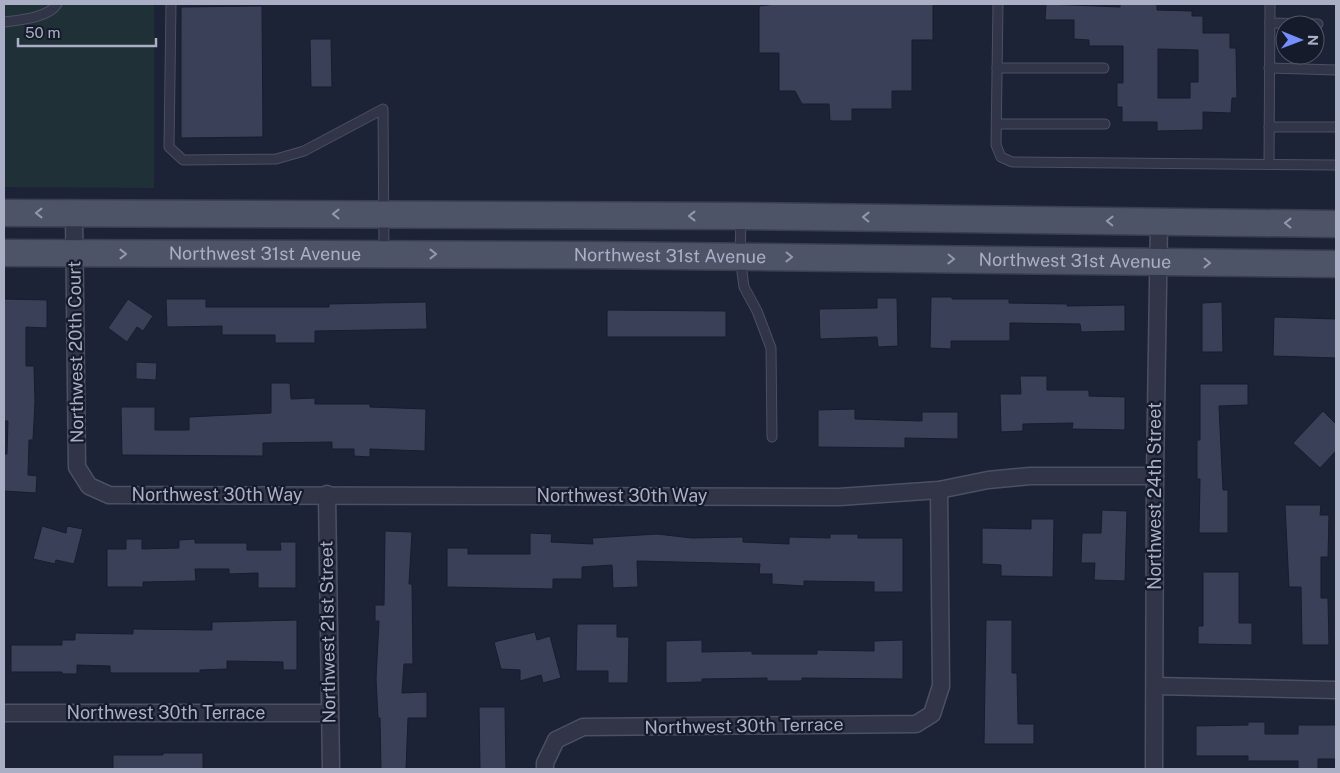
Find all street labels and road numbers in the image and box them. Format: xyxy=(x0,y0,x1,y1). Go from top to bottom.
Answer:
street label: Northwest 31st Avenue xyxy=(169,243,361,264)
street label: Northwest 31st Avenue xyxy=(574,244,766,267)
street label: Northwest 31st Avenue xyxy=(979,249,1171,272)
street label: Northwest 20th Court xyxy=(63,261,88,443)
street label: Northwest 24th Street xyxy=(1144,402,1165,590)
street label: Northwest 30th Way xyxy=(132,484,303,505)
street label: Northwest 30th Way xyxy=(537,485,708,506)
street label: Northwest 21st Street xyxy=(315,541,340,724)
street label: Northwest 30th Terrace xyxy=(66,702,266,723)
street label: Northwest 30th Terrace xyxy=(644,713,844,738)

